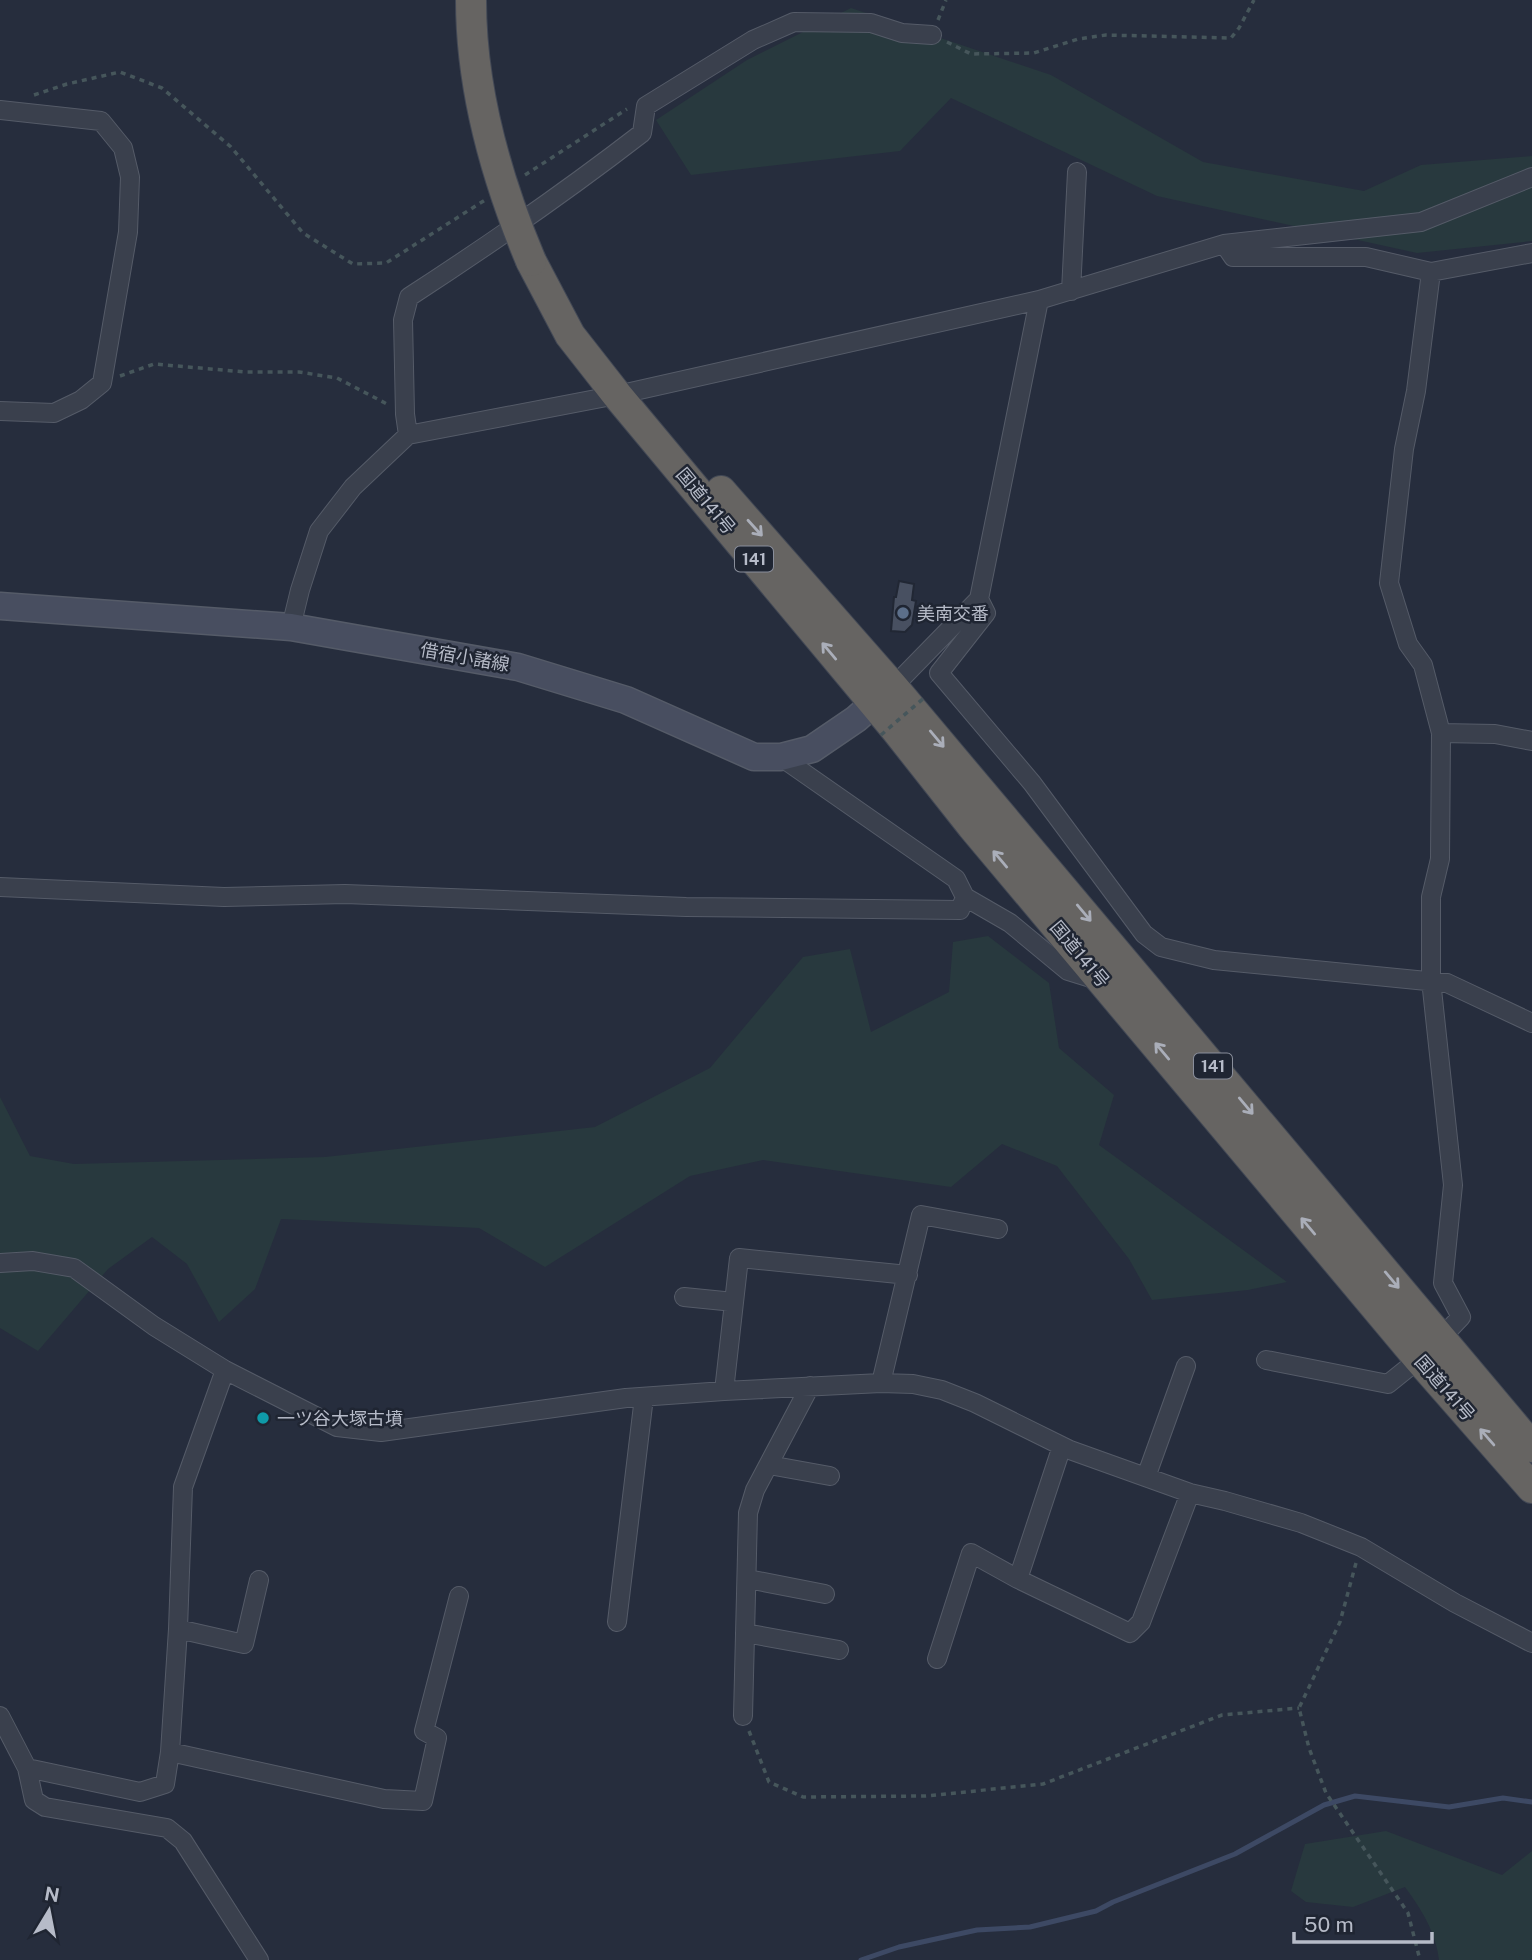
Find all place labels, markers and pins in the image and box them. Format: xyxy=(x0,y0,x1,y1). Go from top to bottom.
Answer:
place label: 美南交番 xyxy=(917,603,989,624)
marker: 美南交番 xyxy=(895,605,911,621)
place label: 一ツ谷大塚古墳 xyxy=(277,1408,403,1429)
marker: 一ツ谷大塚古墳 xyxy=(255,1410,271,1426)

